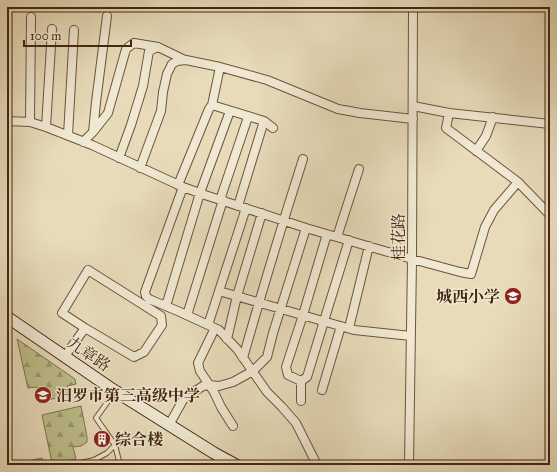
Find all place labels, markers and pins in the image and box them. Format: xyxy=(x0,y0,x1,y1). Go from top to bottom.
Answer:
school or university icon: 城西小学 xyxy=(503,286,523,306)
place label: 城西小学 xyxy=(436,287,500,306)
school or university icon: 汨罗市第三高级中学 xyxy=(33,385,53,405)
place label: 汨罗市第三高级中学 xyxy=(56,386,200,405)
building icon: 综合楼 xyxy=(92,429,112,449)
place label: 综合楼 xyxy=(115,430,163,449)

